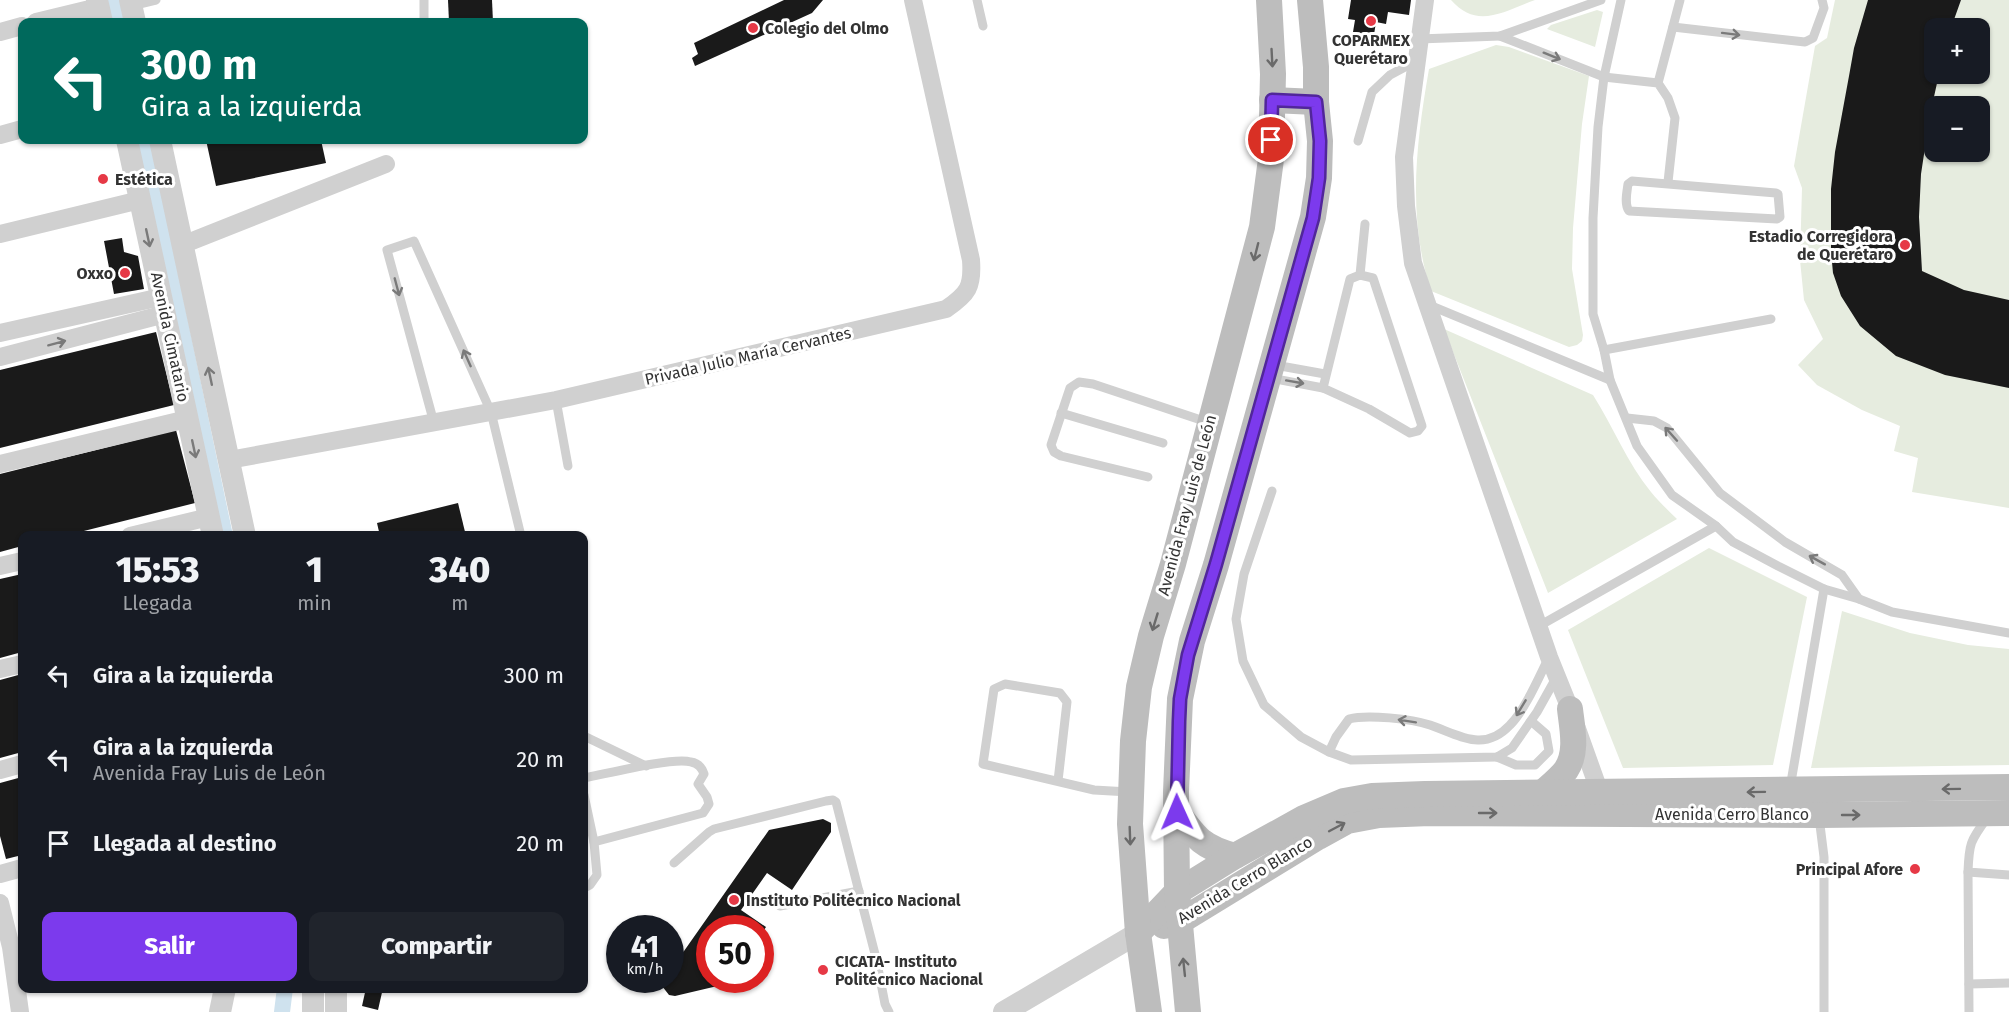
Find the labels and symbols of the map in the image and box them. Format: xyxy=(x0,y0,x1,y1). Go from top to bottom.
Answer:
marker: COPARMEX Querétaro xyxy=(1364,14,1378,28)
place label: Colegio del Olmo xyxy=(765,19,889,38)
marker: Colegio del Olmo xyxy=(746,21,760,35)
one-way arrow xyxy=(1721,29,1741,40)
place label: COPARMEX Querétaro xyxy=(1332,31,1411,68)
one-way arrow xyxy=(1266,48,1277,68)
one-way arrow xyxy=(1543,51,1561,62)
pin xyxy=(1245,114,1296,165)
place label: Estética xyxy=(115,170,173,189)
marker: Estética xyxy=(96,172,110,186)
one-way arrow xyxy=(143,227,154,247)
place label: Estadio Corregidora de Querétaro xyxy=(1749,227,1893,264)
marker: Estadio Corregidora de Querétaro xyxy=(1898,238,1912,252)
one-way arrow xyxy=(1250,242,1261,261)
place label: Oxxo xyxy=(77,264,113,283)
marker: Oxxo xyxy=(118,266,132,280)
street label: Avenida Cimatario xyxy=(147,270,193,404)
one-way arrow xyxy=(392,277,403,296)
street label: Privada Julio María Cervantes xyxy=(643,323,853,389)
one-way arrow xyxy=(47,336,66,348)
one-way arrow xyxy=(460,350,472,368)
one-way arrow xyxy=(204,366,216,385)
one-way arrow xyxy=(1285,377,1304,388)
street label: Avenida Fray Luis de León xyxy=(1154,413,1220,597)
one-way arrow xyxy=(1664,427,1678,442)
one-way arrow xyxy=(189,438,200,458)
one-way arrow xyxy=(1809,554,1826,566)
one-way arrow xyxy=(1149,612,1160,631)
one-way arrow xyxy=(1514,700,1527,717)
one-way arrow xyxy=(1398,716,1417,727)
position arrow xyxy=(1145,780,1209,844)
one-way arrow xyxy=(1941,783,1961,794)
one-way arrow xyxy=(1746,786,1766,798)
street label: Avenida Cerro Blanco xyxy=(1655,805,1809,824)
one-way arrow xyxy=(1478,807,1498,819)
one-way arrow xyxy=(1841,809,1861,821)
one-way arrow xyxy=(1327,821,1345,832)
one-way arrow xyxy=(1125,825,1136,845)
street label: Avenida Cerro Blanco xyxy=(1174,832,1316,928)
place label: Principal Afore xyxy=(1796,860,1903,879)
marker: Principal Afore xyxy=(1908,862,1922,876)
place label: Instituto Politécnico Nacional xyxy=(746,891,961,910)
marker: Instituto Politécnico Nacional xyxy=(727,893,741,907)
speed limit sign: 50 xyxy=(696,915,774,993)
place label: CICATA- Instituto Politécnico Nacional xyxy=(835,952,983,989)
one-way arrow xyxy=(1178,958,1189,978)
marker: CICATA- Instituto Politécnico Nacional xyxy=(816,963,830,977)

